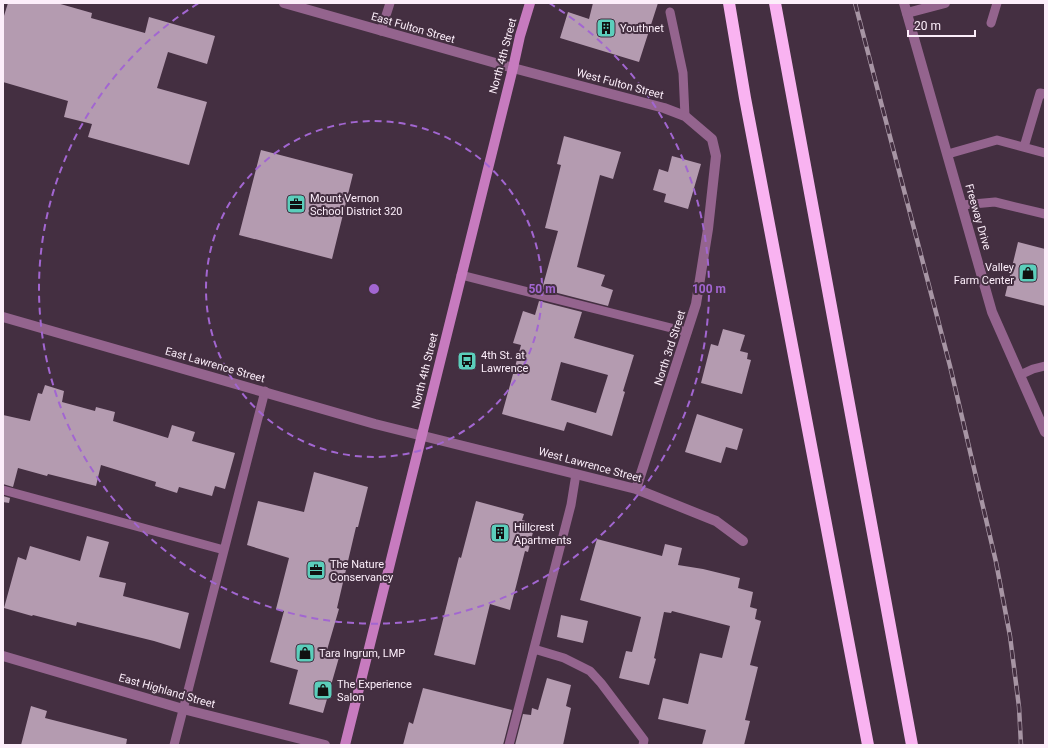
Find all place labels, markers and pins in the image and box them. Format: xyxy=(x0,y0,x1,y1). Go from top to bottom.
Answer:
building icon: Youthnet xyxy=(595,17,617,39)
place label: Youthnet xyxy=(620,22,664,35)
place label: Mount Vernon School District 320 xyxy=(310,192,403,218)
office icon: Mount Vernon School District 320 xyxy=(285,193,307,215)
place label: Valley Farm Center xyxy=(954,261,1015,287)
shop icon: Valley Farm Center xyxy=(1017,262,1039,284)
centre of rings xyxy=(367,282,381,296)
place label: 4th St. at Lawrence xyxy=(481,349,528,375)
bus stop icon: 4th St. at Lawrence xyxy=(456,350,478,372)
place label: Hillcrest Apartments xyxy=(514,521,572,547)
building icon: Hillcrest Apartments xyxy=(489,522,511,544)
place label: The Nature Conservancy xyxy=(330,558,394,584)
office icon: The Nature Conservancy xyxy=(305,559,327,581)
shop icon: Tara Ingrum, LMP xyxy=(294,642,316,664)
place label: Tara Ingrum, LMP xyxy=(319,647,405,660)
place label: The Experience Salon xyxy=(337,678,412,704)
shop icon: The Experience Salon xyxy=(312,679,334,701)

